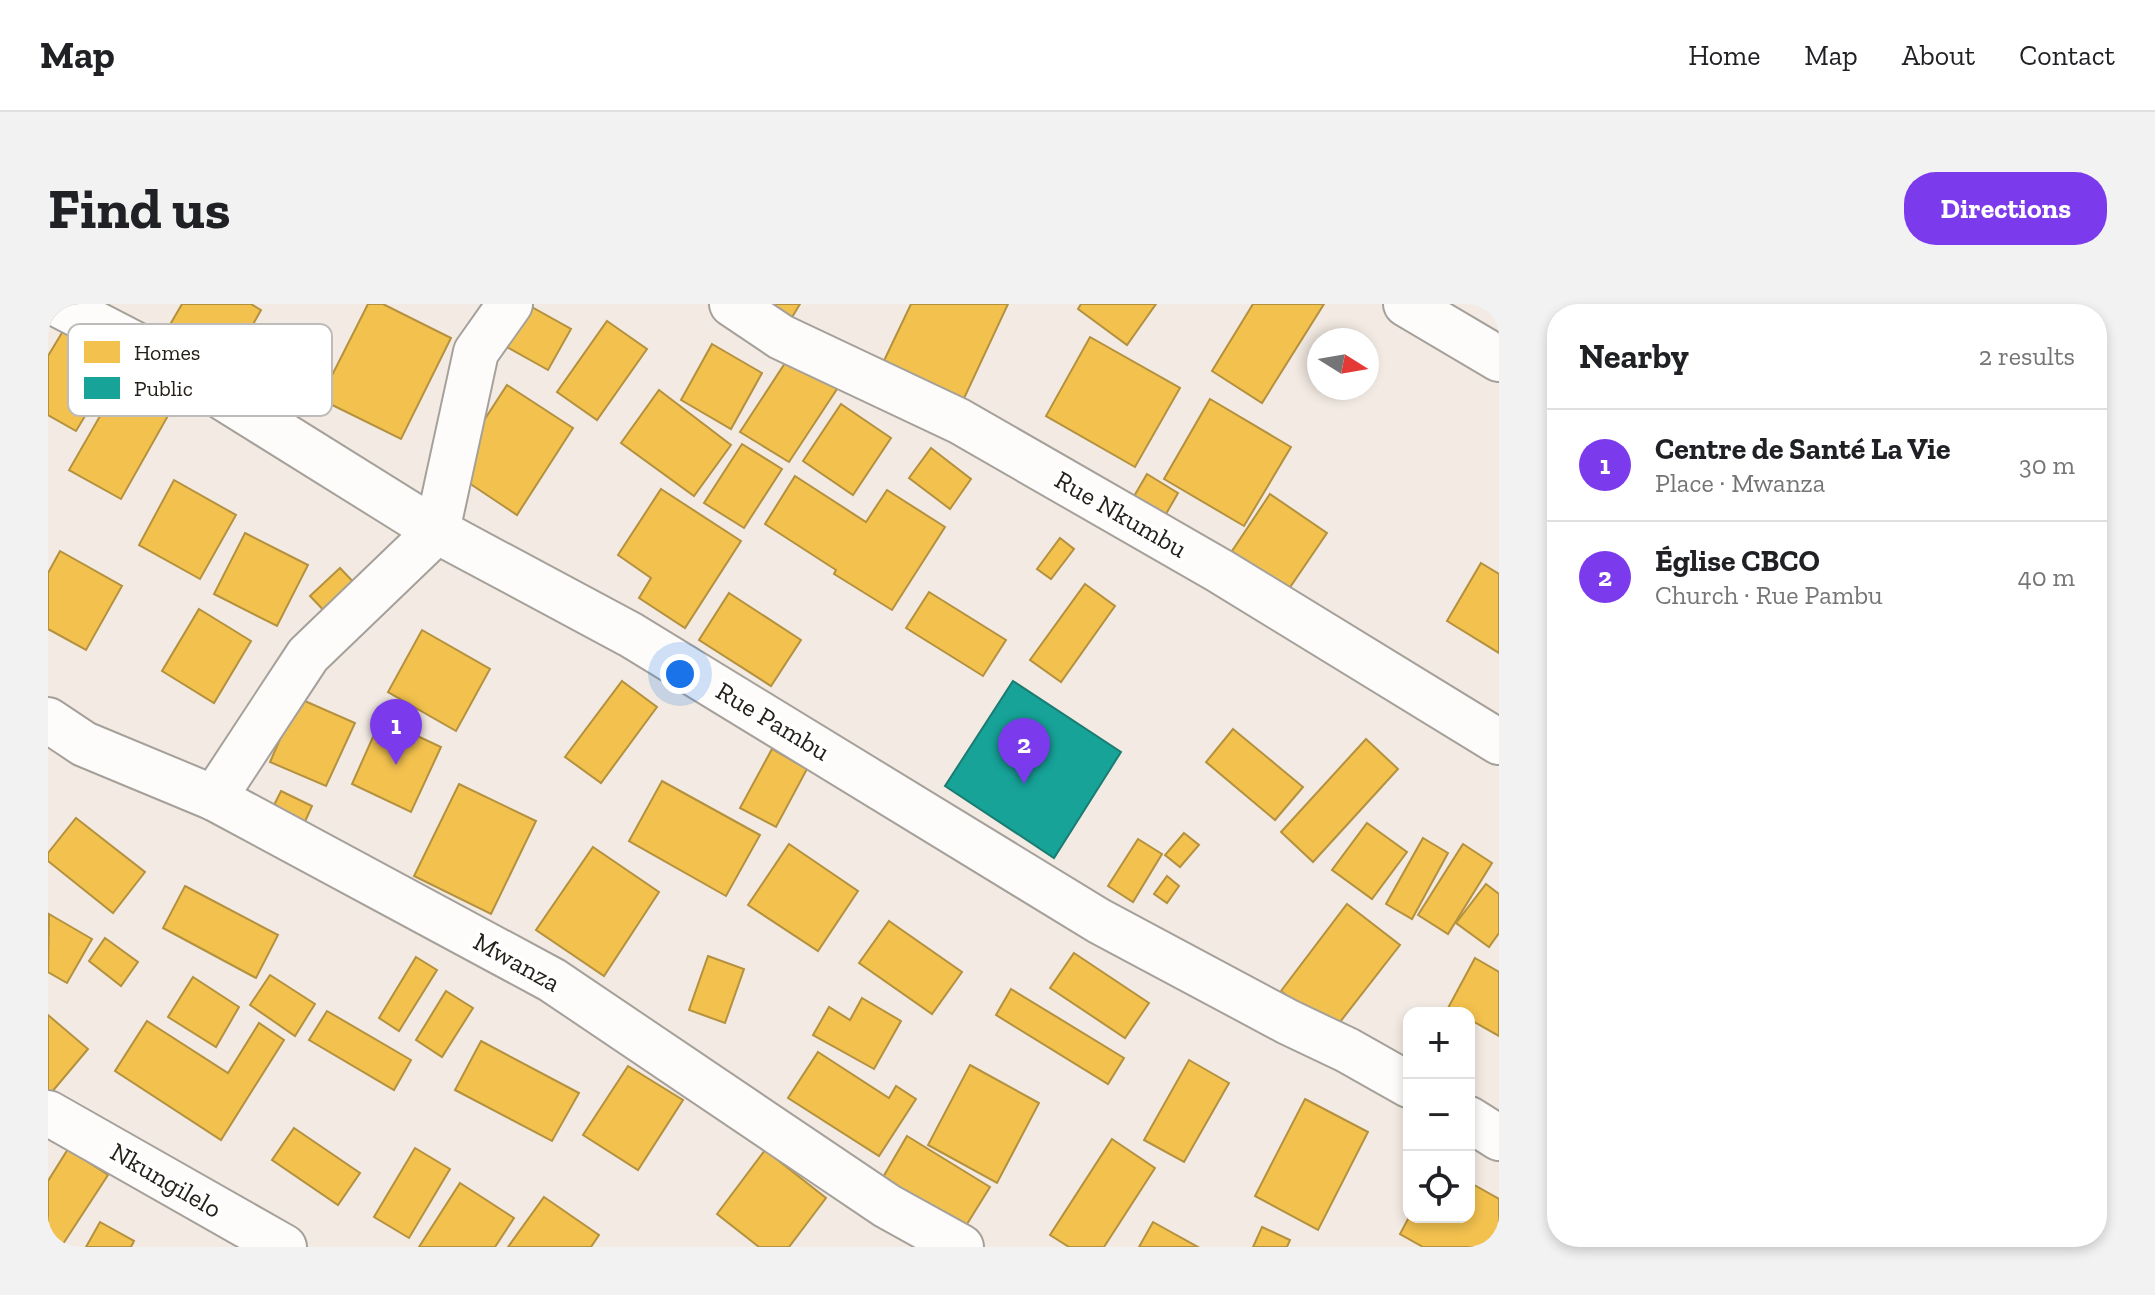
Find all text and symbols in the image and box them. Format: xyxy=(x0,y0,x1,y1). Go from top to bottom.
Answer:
text: Map xyxy=(40,32,115,78)
text: Home xyxy=(1688,39,1760,72)
text: Map xyxy=(1804,39,1858,72)
text: About xyxy=(1902,39,1975,72)
text: Contact xyxy=(2019,39,2115,72)
button: Directions xyxy=(1904,172,2107,245)
text: Find us xyxy=(48,175,231,242)
legend xyxy=(68,324,332,416)
north arrow xyxy=(1307,328,1379,400)
text: Nearby xyxy=(1579,336,1689,377)
text: Homes xyxy=(134,339,200,366)
text: 2 results xyxy=(1979,340,2075,372)
text: Public xyxy=(134,375,193,402)
text: Centre de Santé La Vie xyxy=(1655,431,1951,467)
text: 1 xyxy=(1600,449,1610,481)
text: 30 m xyxy=(2019,449,2075,481)
street label: Rue Nkumbu xyxy=(1049,463,1193,565)
text: Place · Mwanza xyxy=(1655,467,1825,499)
text: Église CBCO xyxy=(1655,543,1820,579)
text: 2 xyxy=(1598,561,1612,593)
text: 40 m xyxy=(2018,561,2075,593)
text: Church · Rue Pambu xyxy=(1655,579,1883,611)
your location xyxy=(660,654,700,694)
street label: Rue Pambu xyxy=(710,675,836,768)
pin: 1 xyxy=(370,699,422,765)
pin: 2 xyxy=(998,718,1050,784)
street label: Mwanza xyxy=(468,925,566,999)
map controls xyxy=(1403,1007,1475,1223)
button: + xyxy=(1403,1007,1475,1079)
button: − xyxy=(1403,1079,1475,1151)
street label: Nkungilelo xyxy=(105,1135,227,1225)
button: locate xyxy=(1403,1151,1475,1223)

